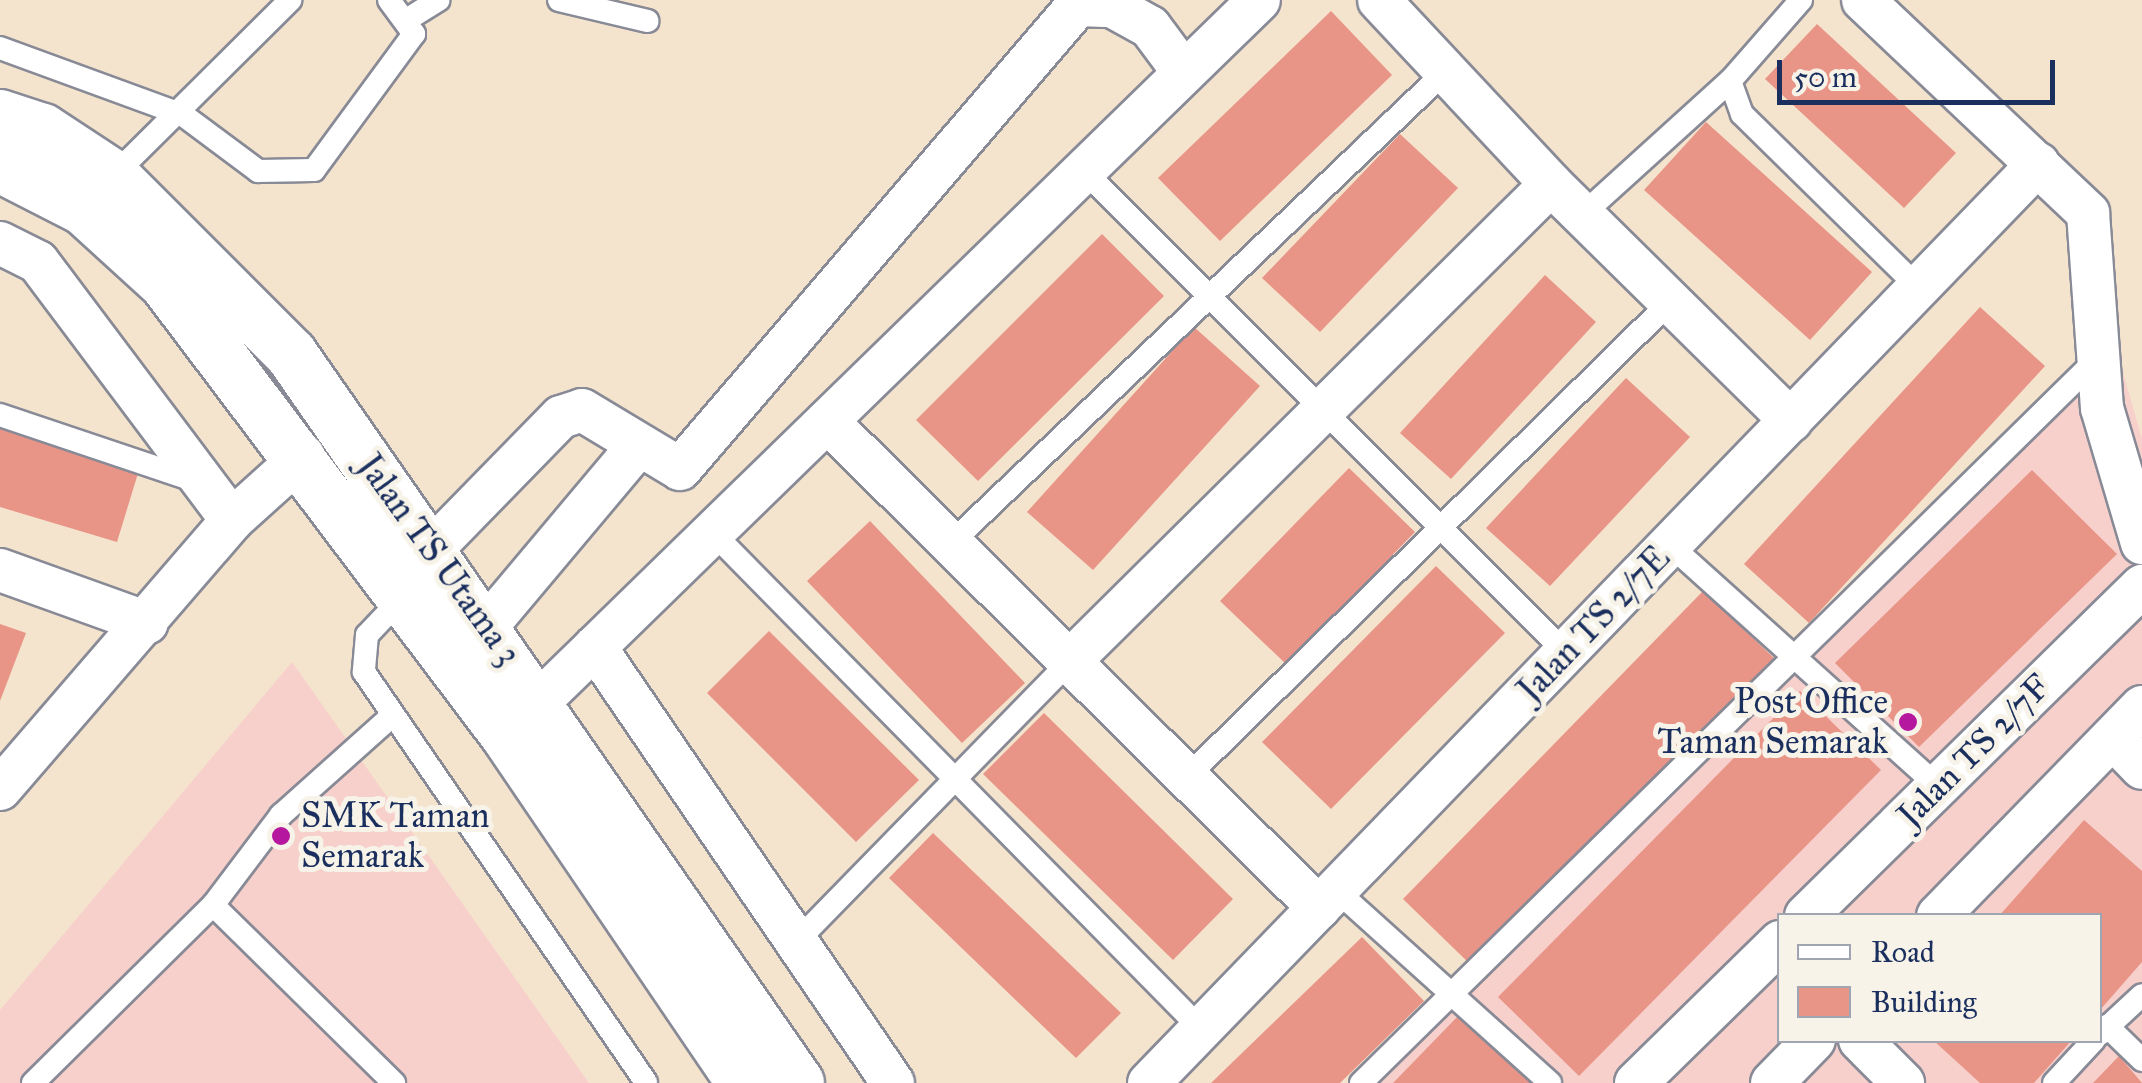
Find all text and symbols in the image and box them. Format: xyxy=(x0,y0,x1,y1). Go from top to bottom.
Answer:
scale bar xyxy=(1782,40,2060,102)
text: 50 m xyxy=(1794,59,1857,95)
street label: Jalan TS Utama 3 xyxy=(348,446,530,674)
street label: Jalan TS 2/7E xyxy=(1509,537,1679,711)
street label: Jalan TS 2/7F xyxy=(1889,666,2059,836)
place label: Post Office Taman Semarak xyxy=(1658,681,1888,763)
marker: Post Office Taman Semarak xyxy=(1897,711,1919,733)
place label: SMK Taman Semarak xyxy=(301,795,489,877)
marker: SMK Taman Semarak xyxy=(270,825,292,847)
legend xyxy=(1777,913,2102,1043)
text: Road xyxy=(1871,934,1935,970)
text: Building xyxy=(1871,984,1977,1020)

